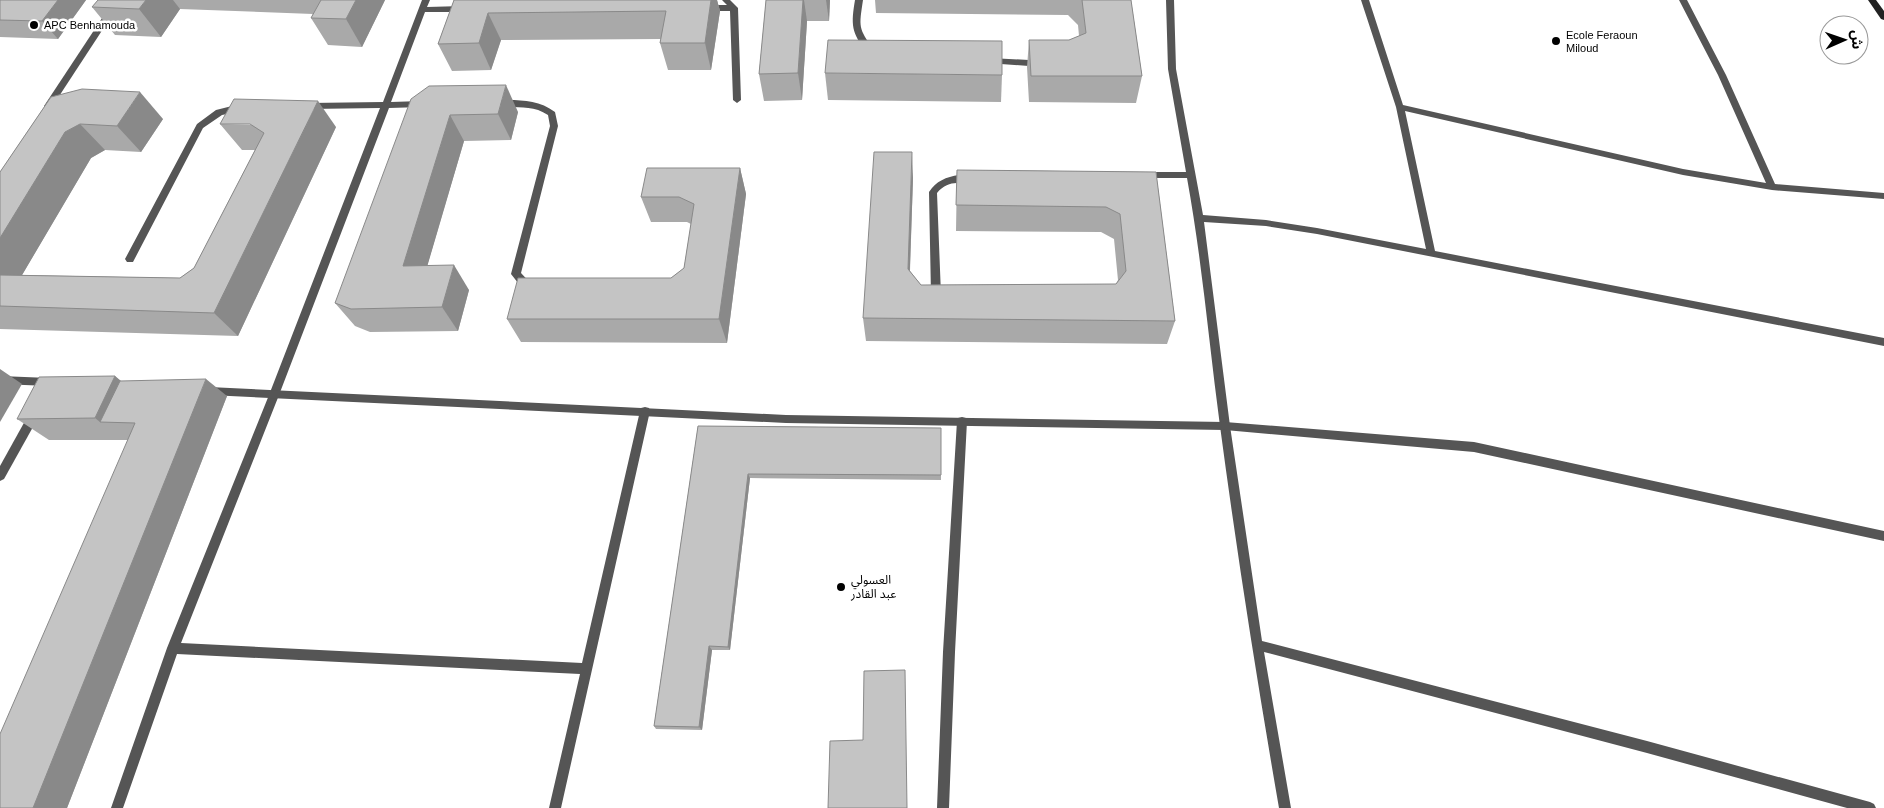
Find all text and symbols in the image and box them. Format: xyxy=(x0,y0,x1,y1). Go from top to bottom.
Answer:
north arrow xyxy=(1819,15,1869,65)
marker: APC Benhamouda xyxy=(28,19,40,31)
place label: APC Benhamouda xyxy=(44,19,136,31)
place label: Ecole Feraoun Miloud xyxy=(1566,29,1638,54)
text: ش xyxy=(1849,30,1865,49)
marker: Ecole Feraoun Miloud xyxy=(1550,35,1562,47)
place label: العسولي عبد القادر xyxy=(850,573,896,601)
marker: العسولي عبد القادر xyxy=(835,581,847,593)

